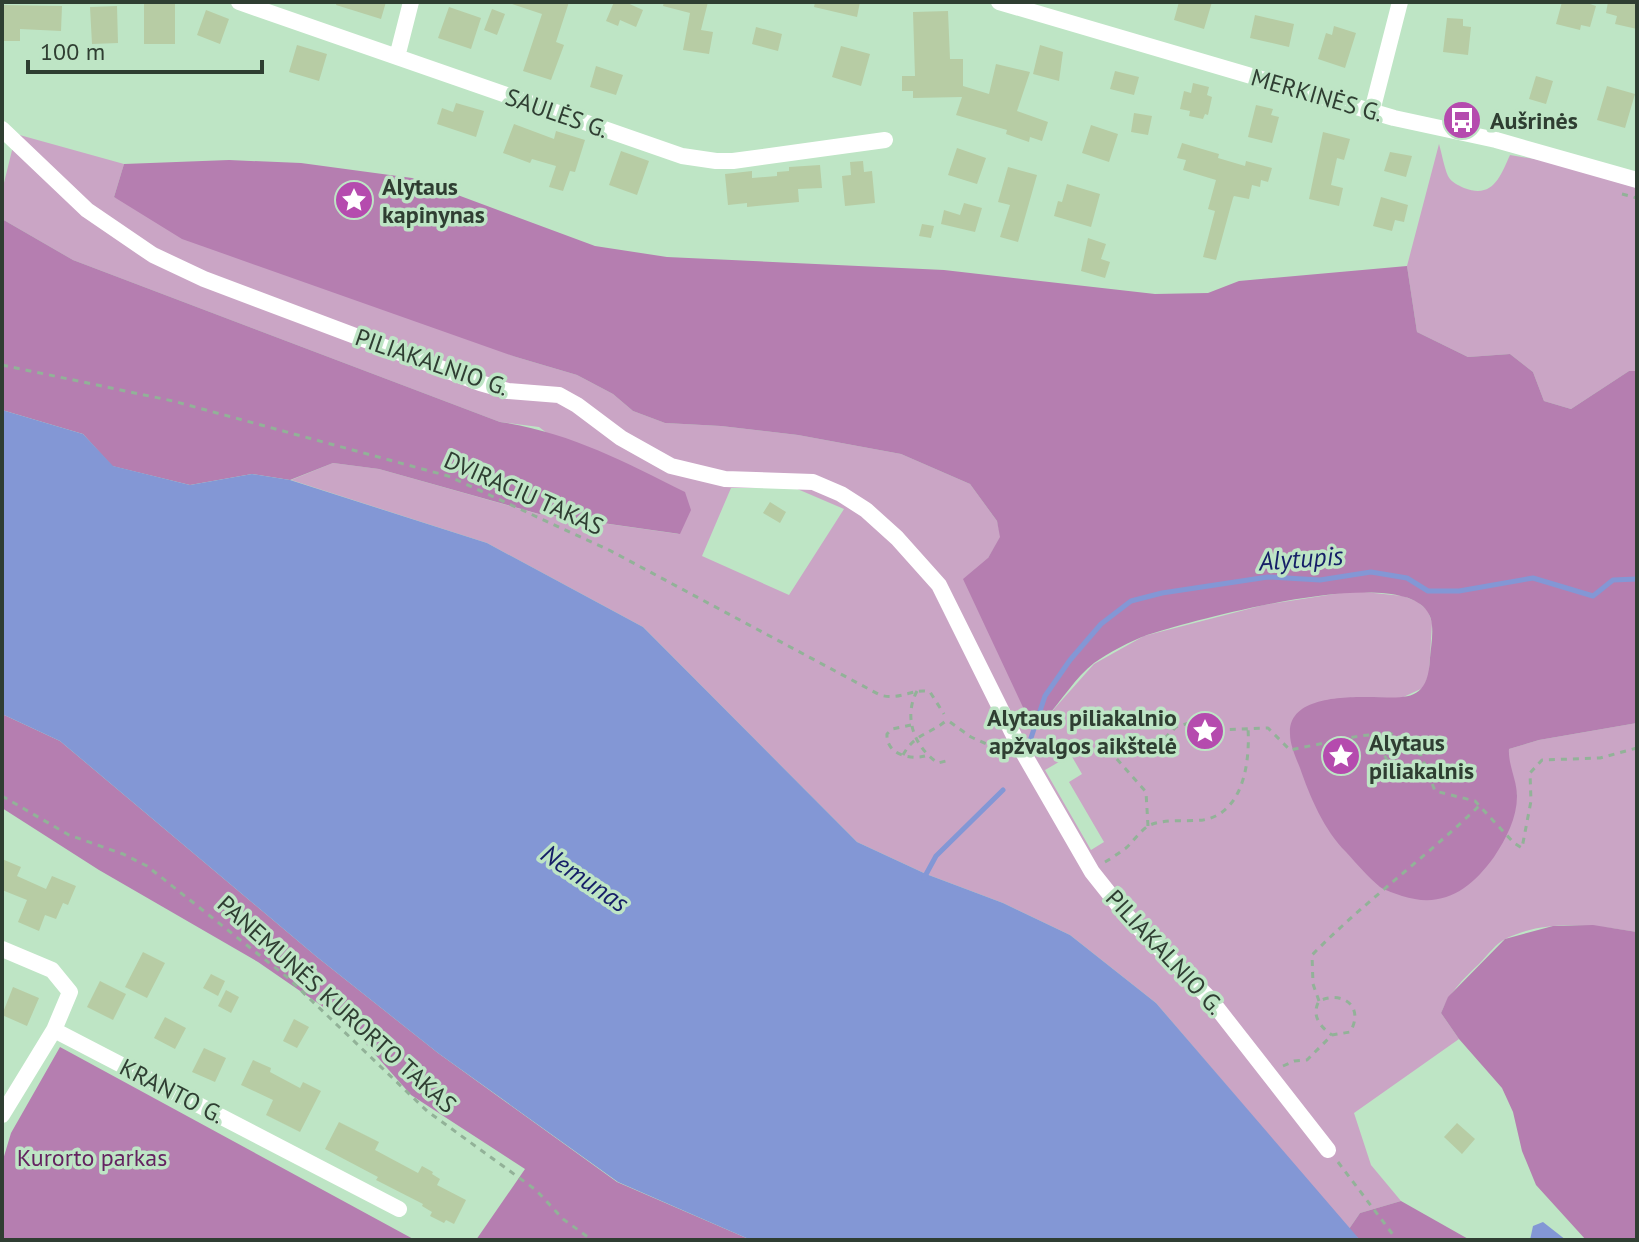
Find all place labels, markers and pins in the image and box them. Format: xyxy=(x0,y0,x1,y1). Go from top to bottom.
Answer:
bus stop icon: Aušrinės xyxy=(1441,99,1483,141)
place label: Aušrinės xyxy=(1490,105,1578,136)
place label: Alytaus kapinynas xyxy=(382,171,485,230)
place icon: Alytaus kapinynas xyxy=(333,179,375,221)
place label: Alytaus piliakalnio apžvalgos aikštelė xyxy=(987,702,1177,761)
place icon: Alytaus piliakalnio apžvalgos aikštelė xyxy=(1184,710,1226,752)
place label: Alytaus piliakalnis xyxy=(1369,727,1474,786)
place icon: Alytaus piliakalnis xyxy=(1320,735,1362,777)

